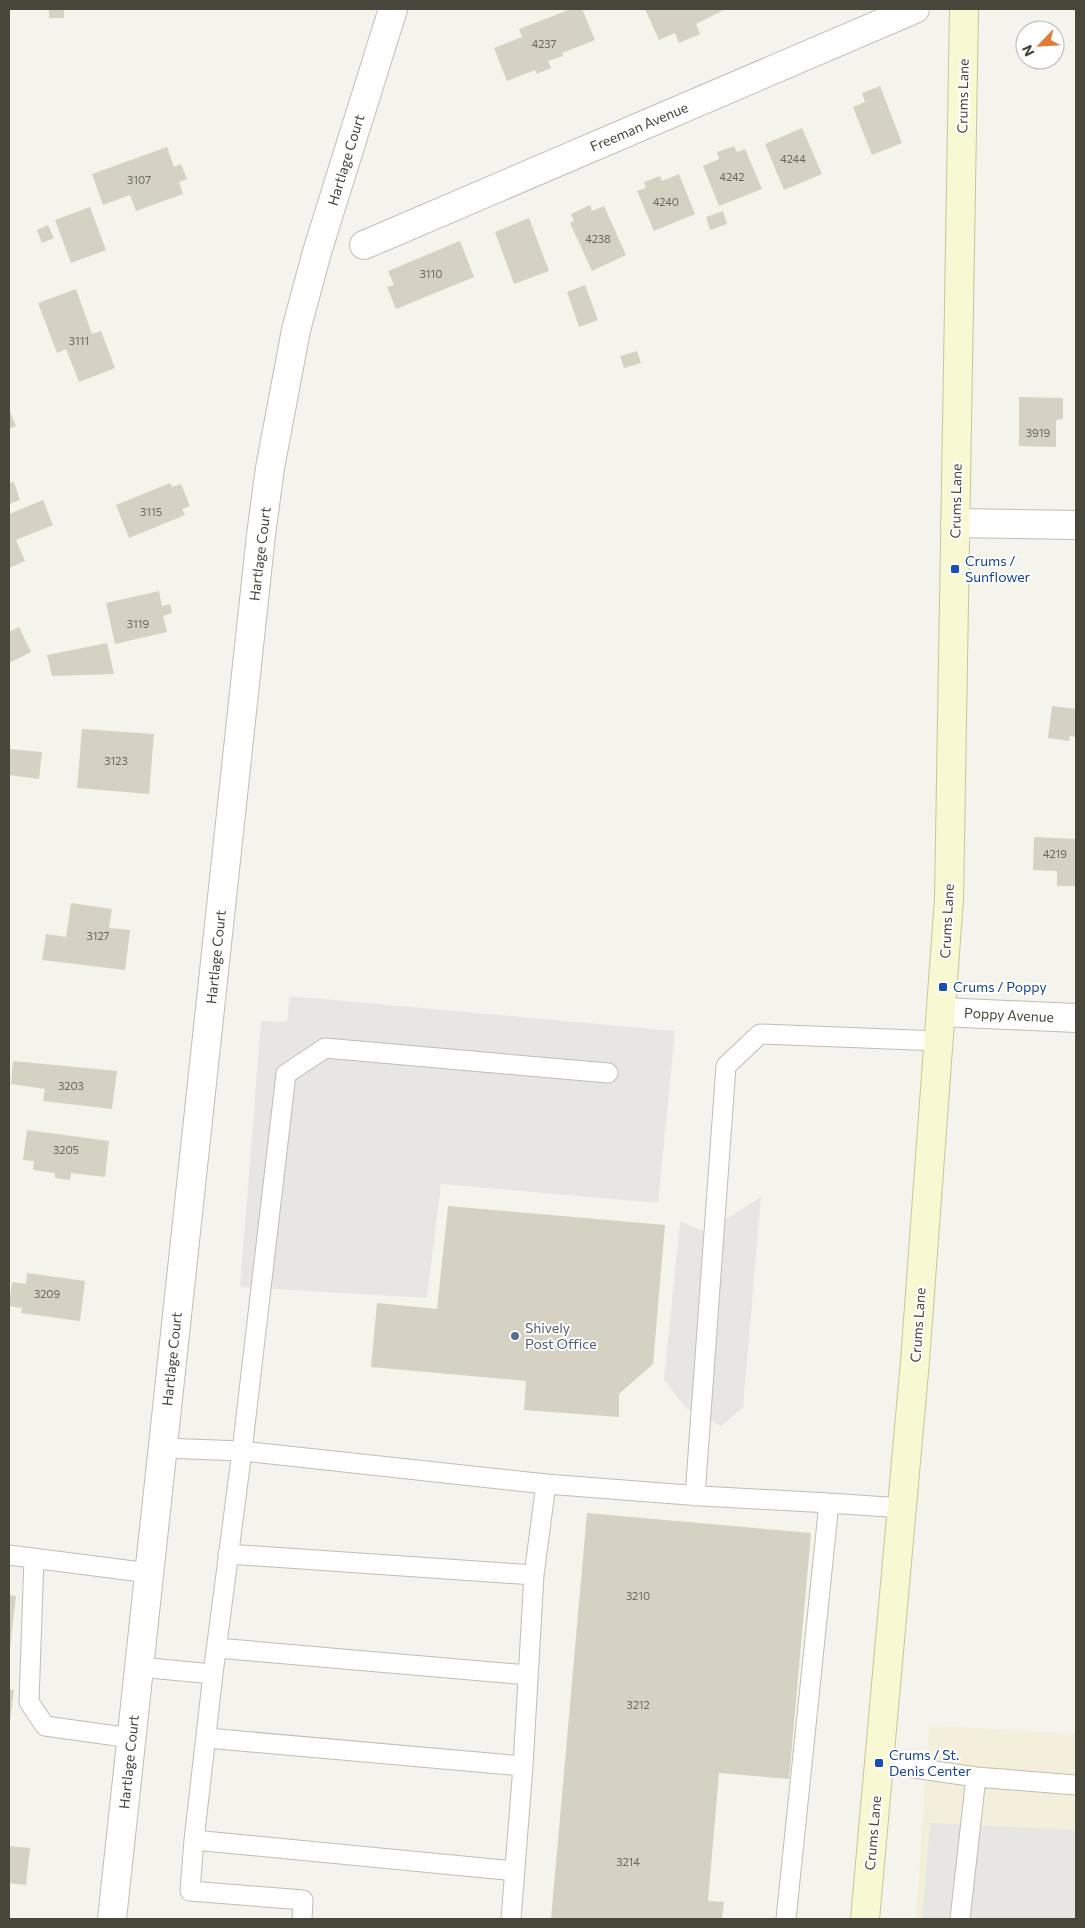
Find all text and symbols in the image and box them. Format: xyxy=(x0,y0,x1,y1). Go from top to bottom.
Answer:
north arrow xyxy=(1015,20,1065,70)
house number: 4237 xyxy=(532,37,556,50)
text: N xyxy=(1018,42,1038,59)
street label: Crums Lane xyxy=(953,58,972,134)
street label: Freeman Avenue xyxy=(587,98,690,155)
street label: Hartlage Court xyxy=(324,112,368,208)
house number: 4244 xyxy=(780,152,806,165)
house number: 4242 xyxy=(720,170,744,183)
house number: 3107 xyxy=(127,173,151,186)
house number: 4240 xyxy=(653,195,679,208)
house number: 4238 xyxy=(585,232,611,245)
house number: 3110 xyxy=(420,267,442,280)
house number: 3111 xyxy=(69,334,89,347)
house number: 3919 xyxy=(1026,426,1050,439)
street label: Crums Lane xyxy=(946,463,965,539)
house number: 3115 xyxy=(140,505,162,518)
street label: Hartlage Court xyxy=(245,506,274,602)
place label: Crums / Sunflower xyxy=(965,552,1031,585)
marker: Crums / Sunflower xyxy=(949,563,961,575)
house number: 3119 xyxy=(127,617,150,630)
house number: 3123 xyxy=(104,754,128,767)
house number: 4219 xyxy=(1043,847,1067,860)
street label: Crums Lane xyxy=(936,883,957,959)
street label: Hartlage Court xyxy=(202,909,229,1005)
house number: 3127 xyxy=(87,929,110,942)
place label: Crums / Poppy xyxy=(953,978,1047,995)
marker: Crums / Poppy xyxy=(937,981,949,993)
street label: Poppy Avenue xyxy=(964,1004,1054,1025)
house number: 3203 xyxy=(58,1079,84,1092)
house number: 3205 xyxy=(53,1143,79,1156)
house number: 3209 xyxy=(34,1287,60,1300)
street label: Crums Lane xyxy=(906,1287,929,1363)
street label: Hartlage Court xyxy=(158,1311,185,1407)
place label: Shively Post Office xyxy=(525,1319,597,1352)
marker: Shively Post Office xyxy=(509,1330,521,1342)
house number: 3210 xyxy=(626,1589,650,1602)
house number: 3212 xyxy=(626,1698,650,1711)
street label: Hartlage Court xyxy=(115,1714,142,1810)
place label: Crums / St. Denis Center xyxy=(889,1746,971,1779)
marker: Crums / St. Denis Center xyxy=(873,1757,885,1769)
street label: Crums Lane xyxy=(861,1795,884,1871)
house number: 3214 xyxy=(616,1855,640,1868)

